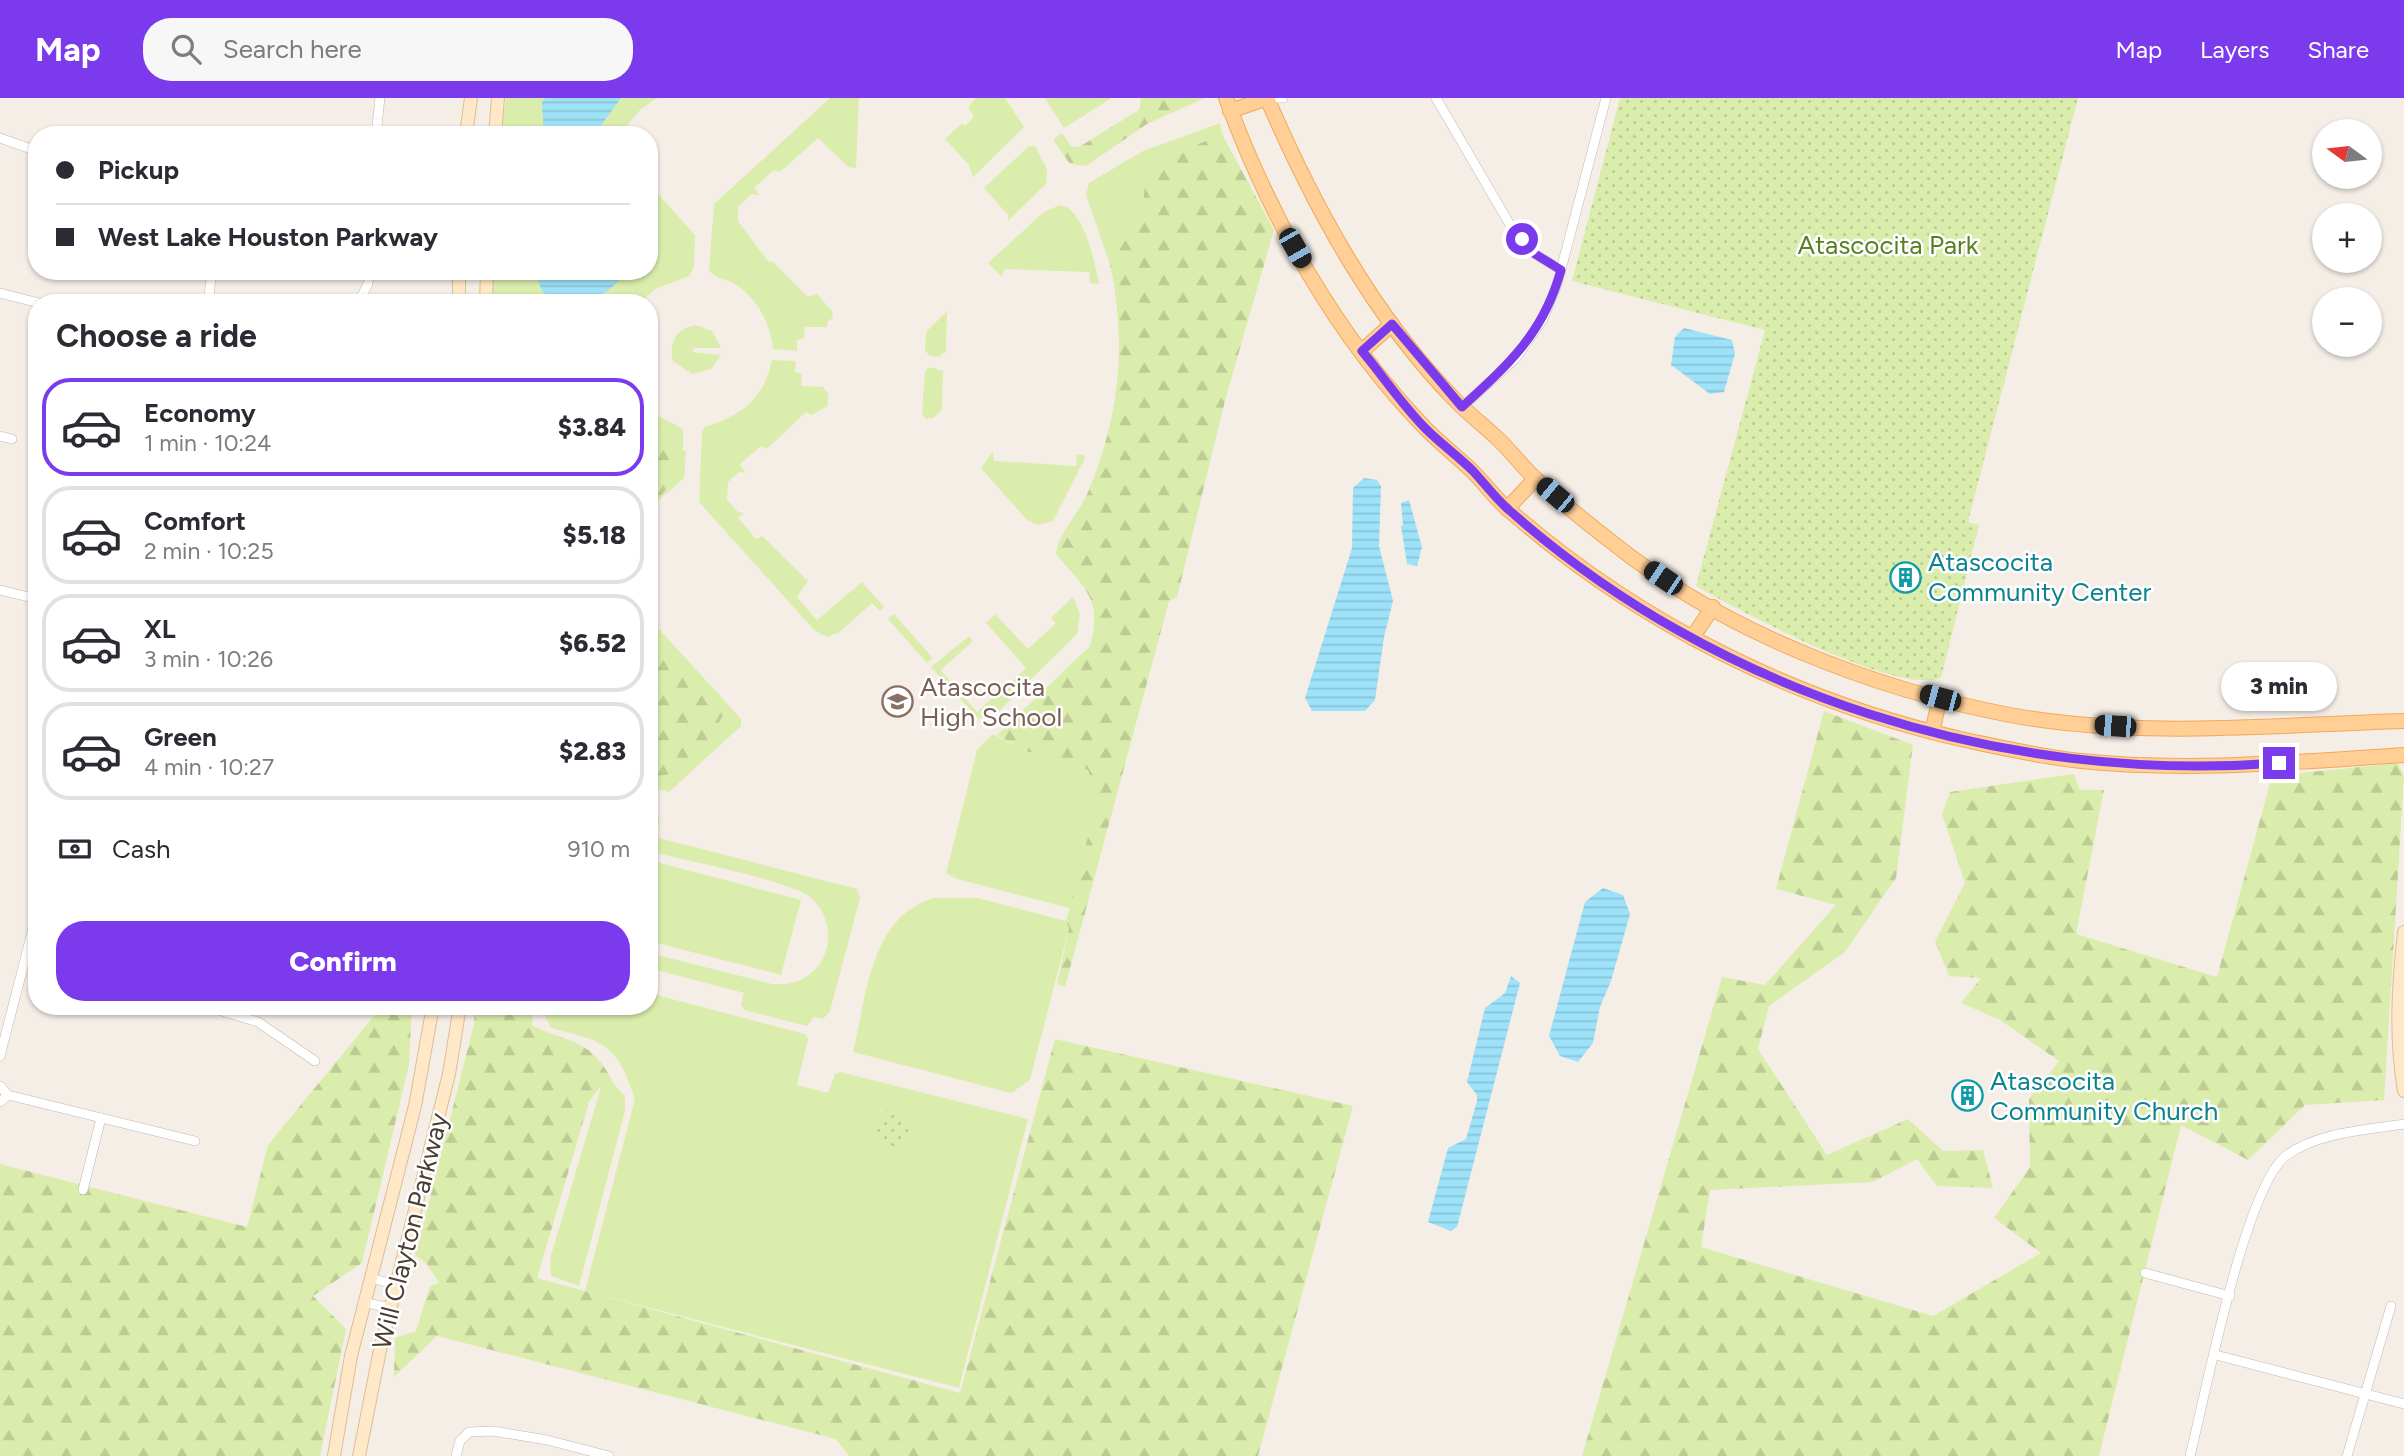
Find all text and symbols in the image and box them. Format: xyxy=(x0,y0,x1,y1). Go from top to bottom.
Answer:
search box xyxy=(143,18,633,81)
text: Map xyxy=(35,30,101,69)
icon: search xyxy=(167,30,205,68)
text: Search here xyxy=(223,33,362,65)
text: Map xyxy=(2115,35,2162,64)
text: Layers xyxy=(2200,35,2269,64)
text: Share xyxy=(2307,35,2369,64)
north arrow xyxy=(2312,119,2382,189)
map controls xyxy=(2312,119,2382,357)
text: Pickup xyxy=(98,154,179,186)
button: + xyxy=(2312,203,2382,273)
text: West Lake Houston Parkway xyxy=(98,221,438,253)
route start xyxy=(1506,223,1538,255)
car xyxy=(1276,225,1315,271)
park label: Atascocita Park xyxy=(1798,229,1979,261)
button: − xyxy=(2312,287,2382,357)
text: Choose a ride xyxy=(56,317,257,355)
icon: car xyxy=(60,396,123,459)
text: Economy xyxy=(144,397,256,429)
text: $3.84 xyxy=(558,411,626,443)
text: 1 min · 10:24 xyxy=(144,429,271,457)
car xyxy=(1533,473,1578,517)
icon: car xyxy=(60,504,123,567)
text: Comfort xyxy=(144,505,246,537)
text: $5.18 xyxy=(563,519,626,551)
text: 2 min · 10:25 xyxy=(144,537,274,565)
place label: Atascocita Community Center xyxy=(1928,546,2151,608)
car xyxy=(1640,558,1687,598)
building icon: Atascocita Community Center xyxy=(1888,560,1922,594)
icon: car xyxy=(60,612,123,675)
text: XL xyxy=(144,613,176,645)
text: $6.52 xyxy=(559,627,626,659)
text: 3 min · 10:26 xyxy=(144,645,273,673)
callout: 3 min xyxy=(2221,662,2337,710)
place label: Atascocita High School xyxy=(920,671,1062,733)
text: 3 min xyxy=(2250,672,2308,700)
car xyxy=(1917,682,1964,714)
school or university icon: Atascocita High School xyxy=(880,685,914,719)
car xyxy=(2094,714,2137,738)
icon: car xyxy=(60,720,123,783)
text: Green xyxy=(144,721,217,753)
text: $2.83 xyxy=(559,735,626,767)
route end xyxy=(2263,747,2295,779)
text: 4 min · 10:27 xyxy=(144,753,274,781)
icon: cash xyxy=(56,830,94,868)
text: Cash xyxy=(112,833,171,865)
text: 910 m xyxy=(567,835,630,863)
button: Confirm xyxy=(56,921,630,1001)
place label: Atascocita Community Church xyxy=(1990,1065,2218,1127)
building icon: Atascocita Community Church xyxy=(1950,1079,1984,1113)
street label: Will Clayton Parkway xyxy=(365,1109,455,1352)

